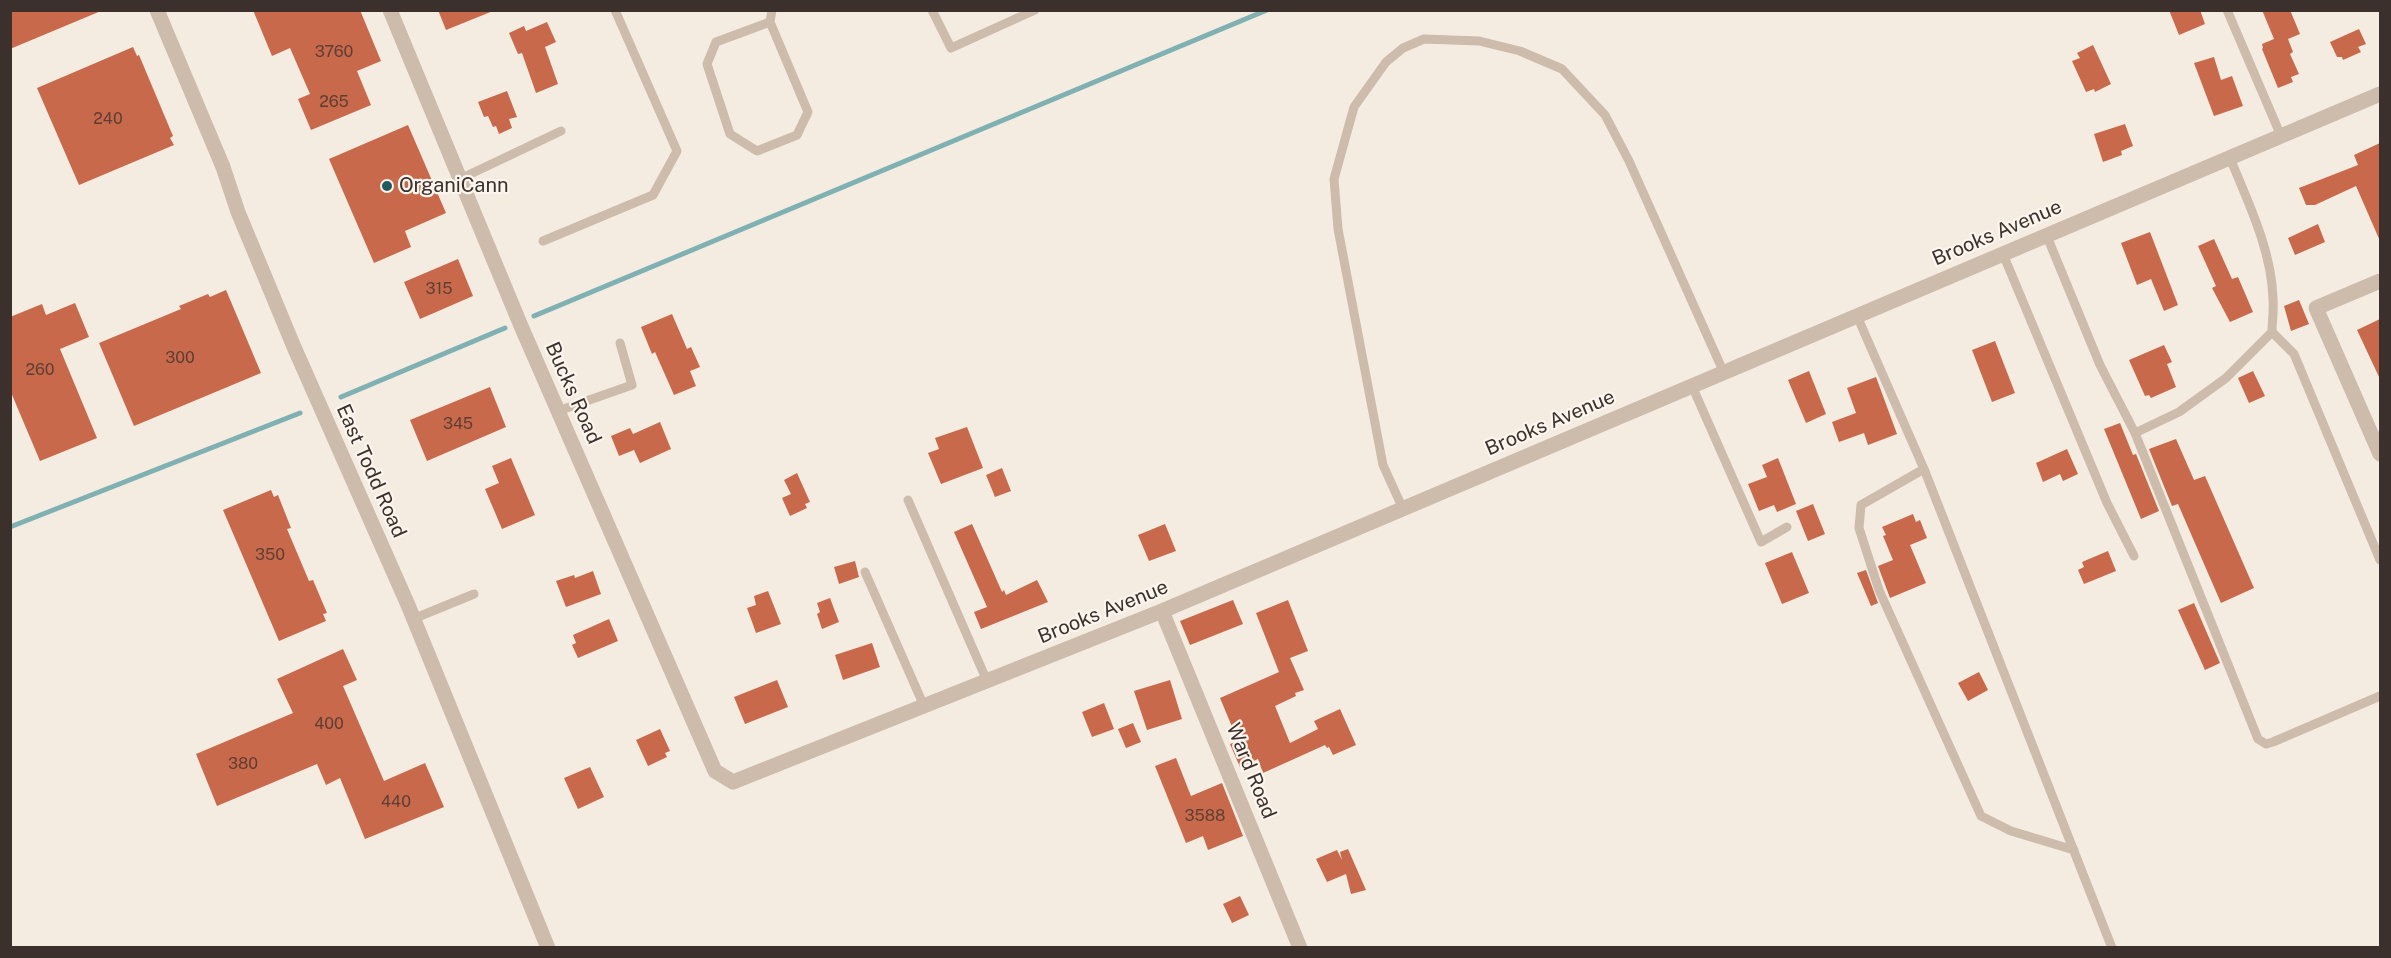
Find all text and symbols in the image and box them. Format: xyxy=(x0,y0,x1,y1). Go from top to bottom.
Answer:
house number: 3760 xyxy=(315,42,353,62)
house number: 265 xyxy=(319,92,349,112)
house number: 240 xyxy=(93,109,123,129)
place label: OrganiCann xyxy=(399,174,509,198)
marker: OrganiCann xyxy=(380,179,394,193)
street label: Brooks Avenue xyxy=(1929,195,2065,271)
house number: 315 xyxy=(426,279,452,299)
street label: Bucks Road xyxy=(540,338,606,448)
house number: 300 xyxy=(165,348,195,368)
house number: 260 xyxy=(25,360,55,380)
street label: Brooks Avenue xyxy=(1482,385,1618,461)
street label: East Todd Road xyxy=(331,401,411,541)
house number: 345 xyxy=(443,414,473,434)
house number: 350 xyxy=(255,545,285,565)
street label: Brooks Avenue xyxy=(1034,575,1172,649)
house number: 400 xyxy=(314,714,344,734)
street label: Ward Road xyxy=(1221,720,1281,822)
house number: 380 xyxy=(228,754,258,774)
house number: 440 xyxy=(381,792,411,812)
house number: 3588 xyxy=(1185,806,1225,826)

